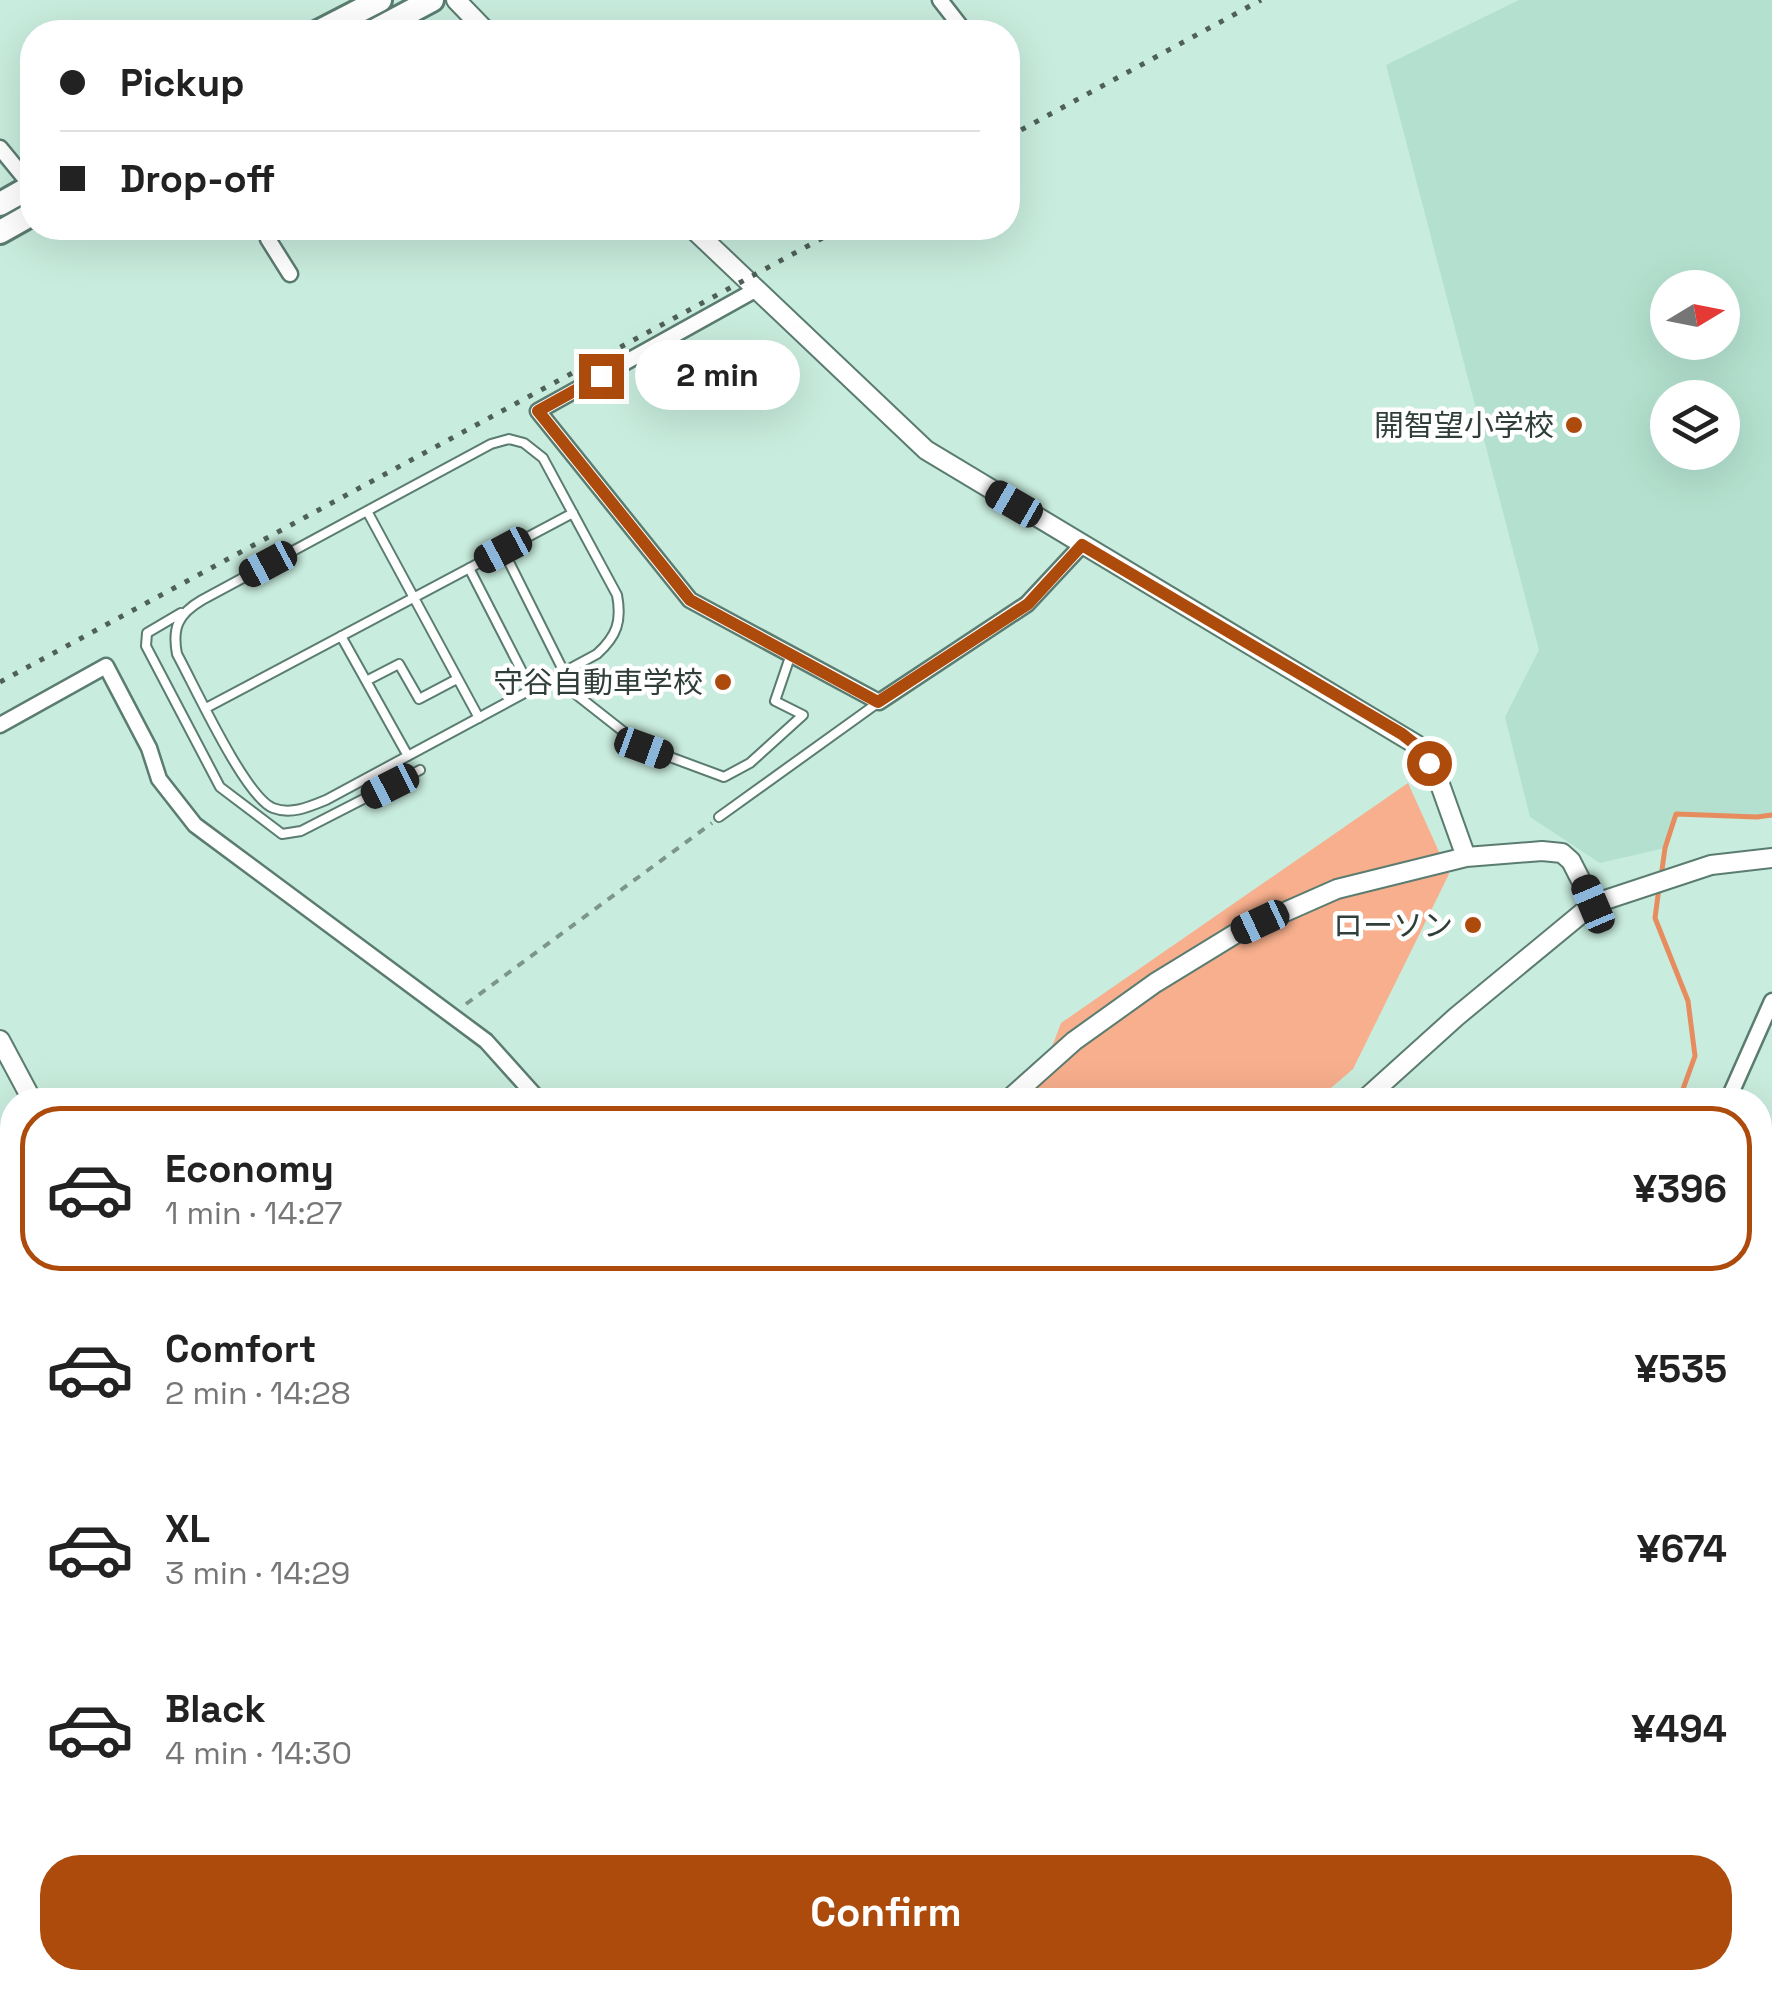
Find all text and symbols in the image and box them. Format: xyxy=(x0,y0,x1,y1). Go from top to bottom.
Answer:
text: Pickup xyxy=(120,59,244,107)
text: Drop-off xyxy=(120,155,275,203)
north arrow xyxy=(1650,270,1740,360)
map controls xyxy=(1650,270,1740,470)
callout: 2 min xyxy=(636,341,801,411)
route end xyxy=(579,354,624,399)
text: 2 min xyxy=(676,355,759,395)
button: layers xyxy=(1650,380,1740,470)
place label: 開智望小学校 xyxy=(1374,406,1554,445)
marker: 開智望小学校 xyxy=(1563,414,1585,436)
car xyxy=(981,476,1047,532)
car xyxy=(469,523,537,577)
car xyxy=(234,537,302,591)
place label: 守谷自動車学校 xyxy=(493,663,703,702)
marker: 守谷自動車学校 xyxy=(712,671,734,693)
car xyxy=(611,724,677,772)
route start xyxy=(1407,741,1452,786)
car xyxy=(356,759,424,813)
car xyxy=(1567,871,1619,937)
car xyxy=(1226,896,1294,948)
place label: ローソン xyxy=(1333,906,1453,945)
marker: ローソン xyxy=(1462,914,1484,936)
icon: car xyxy=(45,1144,135,1234)
text: Economy xyxy=(165,1145,334,1193)
text: ¥396 xyxy=(1633,1165,1727,1213)
text: 1 min · 14:27 xyxy=(165,1193,343,1233)
icon: car xyxy=(45,1324,135,1414)
text: Comfort xyxy=(165,1325,316,1373)
text: ¥535 xyxy=(1635,1345,1727,1393)
text: 2 min · 14:28 xyxy=(165,1373,351,1413)
icon: car xyxy=(45,1504,135,1594)
text: XL xyxy=(165,1505,210,1553)
text: ¥674 xyxy=(1637,1525,1727,1573)
text: 3 min · 14:29 xyxy=(165,1553,350,1593)
icon: car xyxy=(45,1684,135,1774)
text: Black xyxy=(165,1685,266,1733)
text: ¥494 xyxy=(1632,1705,1727,1753)
text: 4 min · 14:30 xyxy=(165,1733,352,1773)
button: Confirm xyxy=(40,1855,1732,1970)

